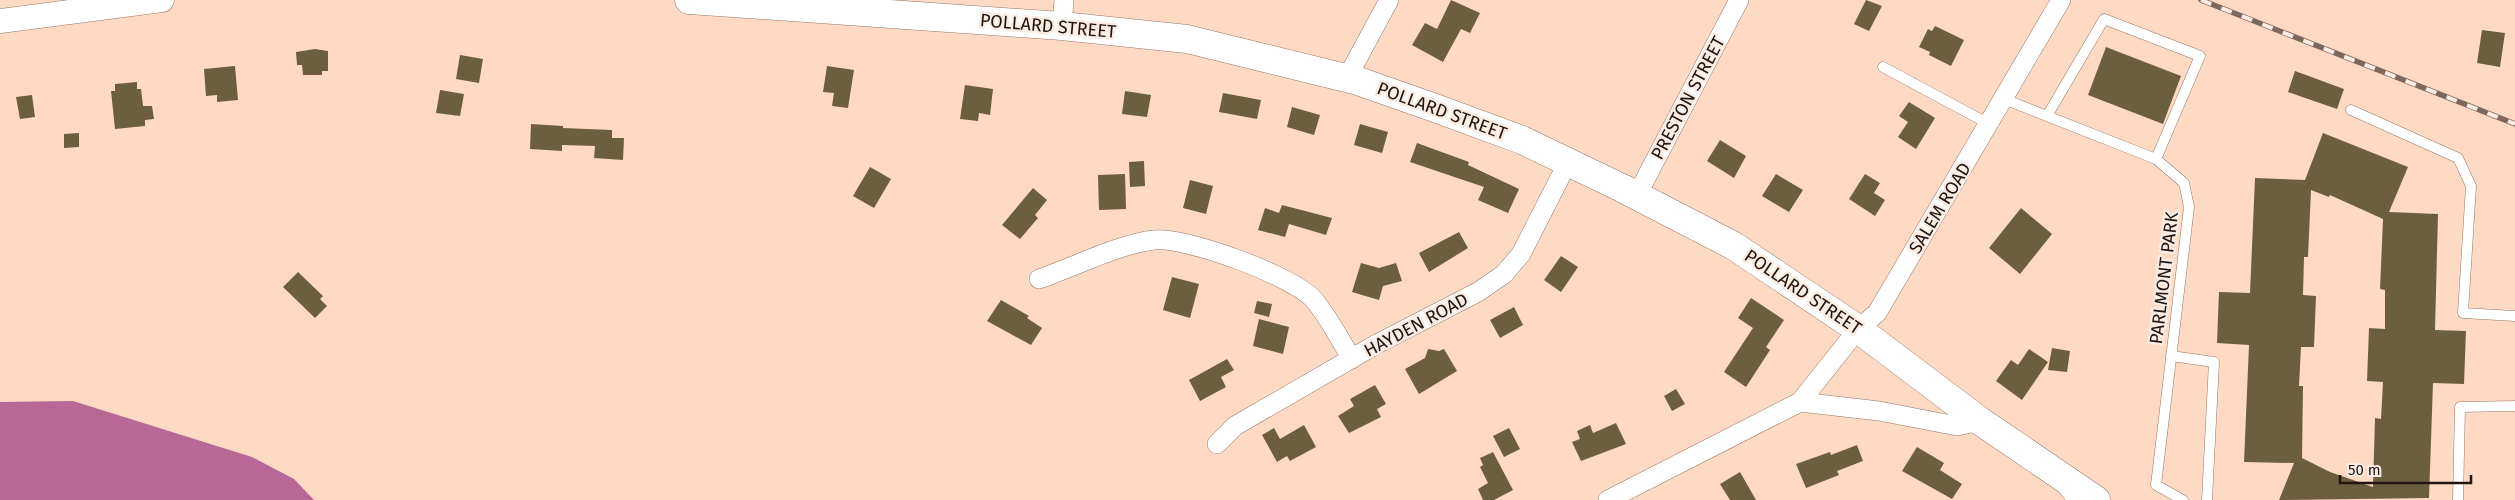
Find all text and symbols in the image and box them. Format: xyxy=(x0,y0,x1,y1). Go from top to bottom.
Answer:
street label: POLLARD STREET xyxy=(979,9,1118,43)
street label: PRESTON STREET xyxy=(1646,32,1730,163)
street label: POLLARD STREET xyxy=(1374,77,1511,145)
street label: SALEM ROAD xyxy=(1904,158,1976,258)
street label: PARLMONT PARK xyxy=(2145,210,2183,345)
street label: POLLARD STREET xyxy=(1740,245,1866,340)
street label: HAYDEN ROAD xyxy=(1360,288,1472,362)
scale bar xyxy=(2340,452,2471,484)
text: 50 m xyxy=(2348,461,2381,479)

